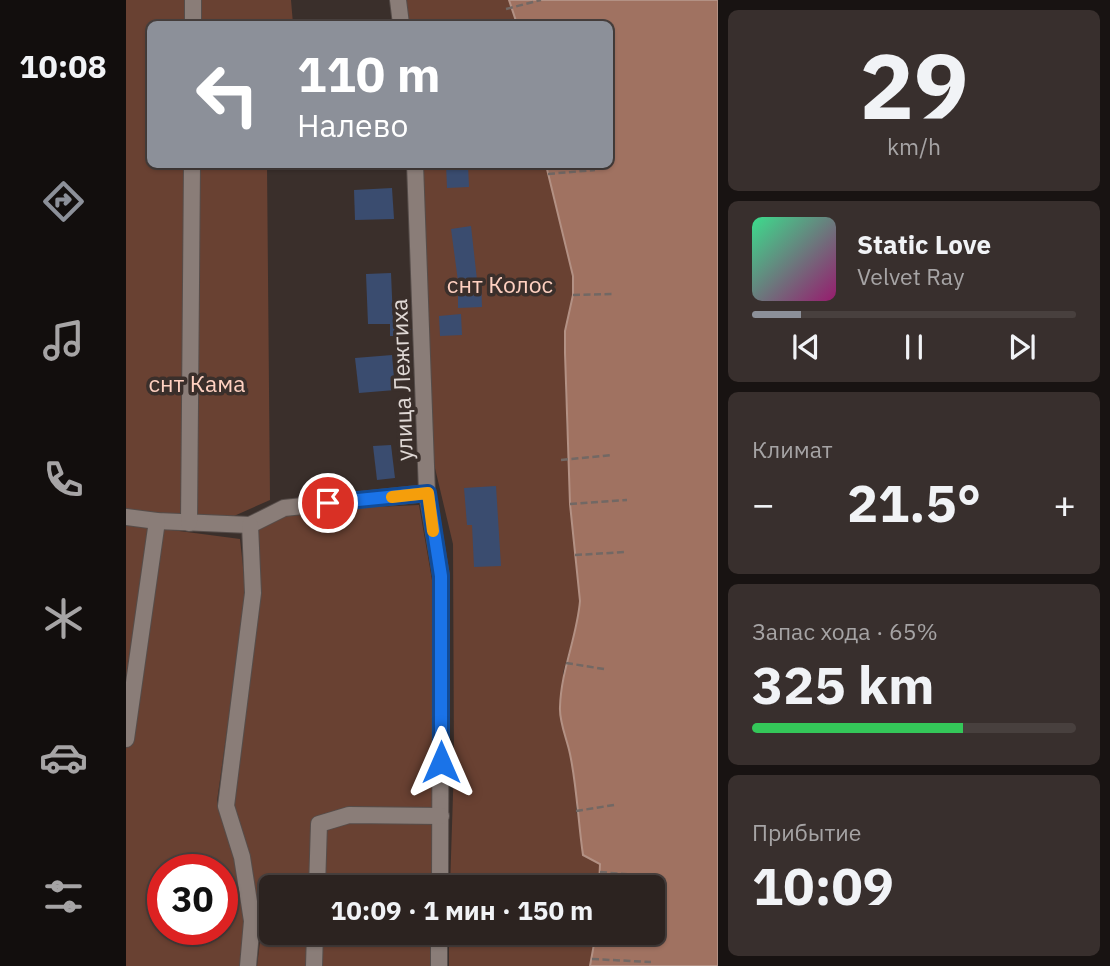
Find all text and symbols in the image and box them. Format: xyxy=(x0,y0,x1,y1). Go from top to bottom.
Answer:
text: 29 xyxy=(859,26,969,144)
text: 110 m xyxy=(297,42,441,105)
text: 10:08 xyxy=(19,45,107,87)
icon: left xyxy=(182,49,273,140)
text: Налево xyxy=(297,104,408,146)
text: km/h xyxy=(887,131,941,161)
icon: directions xyxy=(39,177,88,226)
text: Static Love xyxy=(857,227,991,261)
text: Velvet Ray xyxy=(857,261,964,291)
park label: снт Колос xyxy=(447,269,553,299)
street label: улица Лежгиха xyxy=(383,298,419,462)
icon: music xyxy=(39,316,88,365)
icon: previous xyxy=(787,328,825,366)
icon: pause xyxy=(895,328,933,366)
icon: next xyxy=(1003,328,1041,366)
park label: снт Кама xyxy=(148,368,246,398)
text: Климат xyxy=(752,434,833,464)
icon: phone xyxy=(39,455,88,504)
text: 21.5° xyxy=(847,469,981,536)
pin xyxy=(298,473,358,533)
text: − xyxy=(752,479,775,528)
text: + xyxy=(1053,479,1076,528)
icon: arrive xyxy=(309,484,347,522)
icon: climate xyxy=(39,594,88,643)
text: Запас хода · 65% xyxy=(752,616,938,646)
text: 325 km xyxy=(752,651,934,718)
position arrow xyxy=(404,725,478,799)
icon: car xyxy=(39,733,88,782)
text: Прибытие xyxy=(752,817,861,847)
text: 10:09 xyxy=(752,852,894,919)
speed limit sign: 30 xyxy=(147,854,238,945)
icon: filters xyxy=(39,872,88,921)
text: 10:09 · 1 мин · 150 m xyxy=(331,893,593,927)

